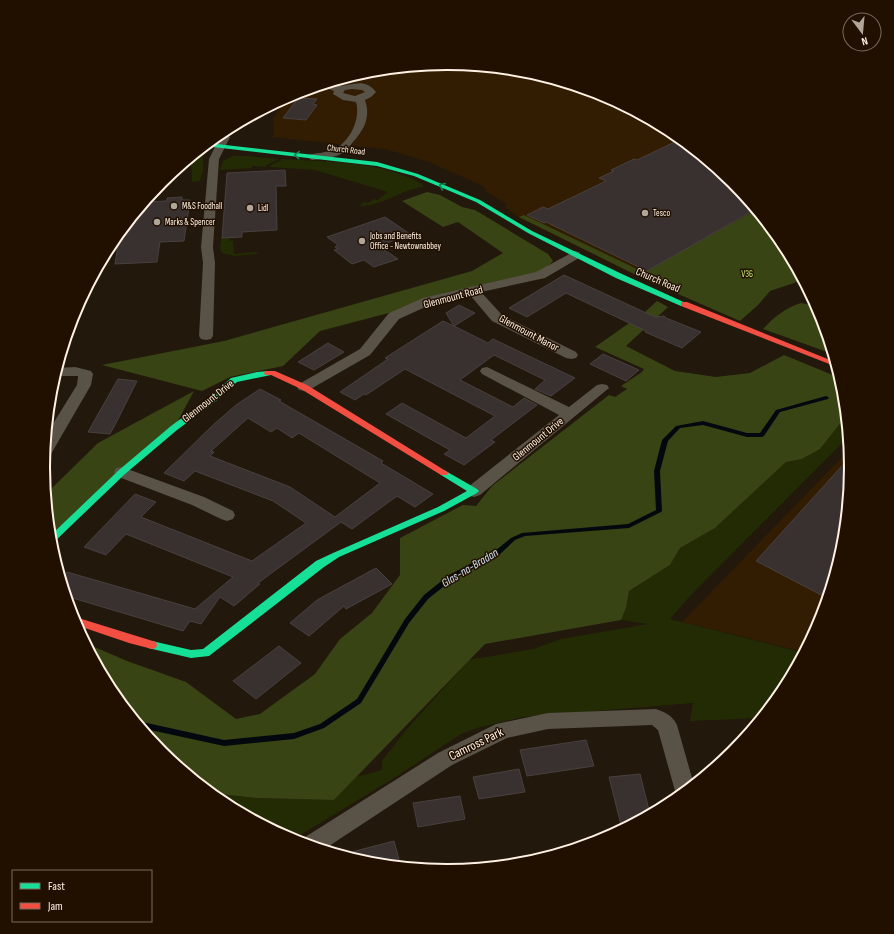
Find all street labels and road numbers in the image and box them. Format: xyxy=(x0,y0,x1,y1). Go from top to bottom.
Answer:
street label: Church Road xyxy=(326,142,366,158)
street label: Church Road xyxy=(634,265,682,295)
street label: Glenmount Road xyxy=(422,283,485,311)
street label: Glenmount Manor xyxy=(497,312,561,354)
street label: Glenmount Drive xyxy=(180,377,236,425)
street label: Glenmount Drive xyxy=(510,414,566,464)
street label: Camross Park xyxy=(446,724,506,764)

